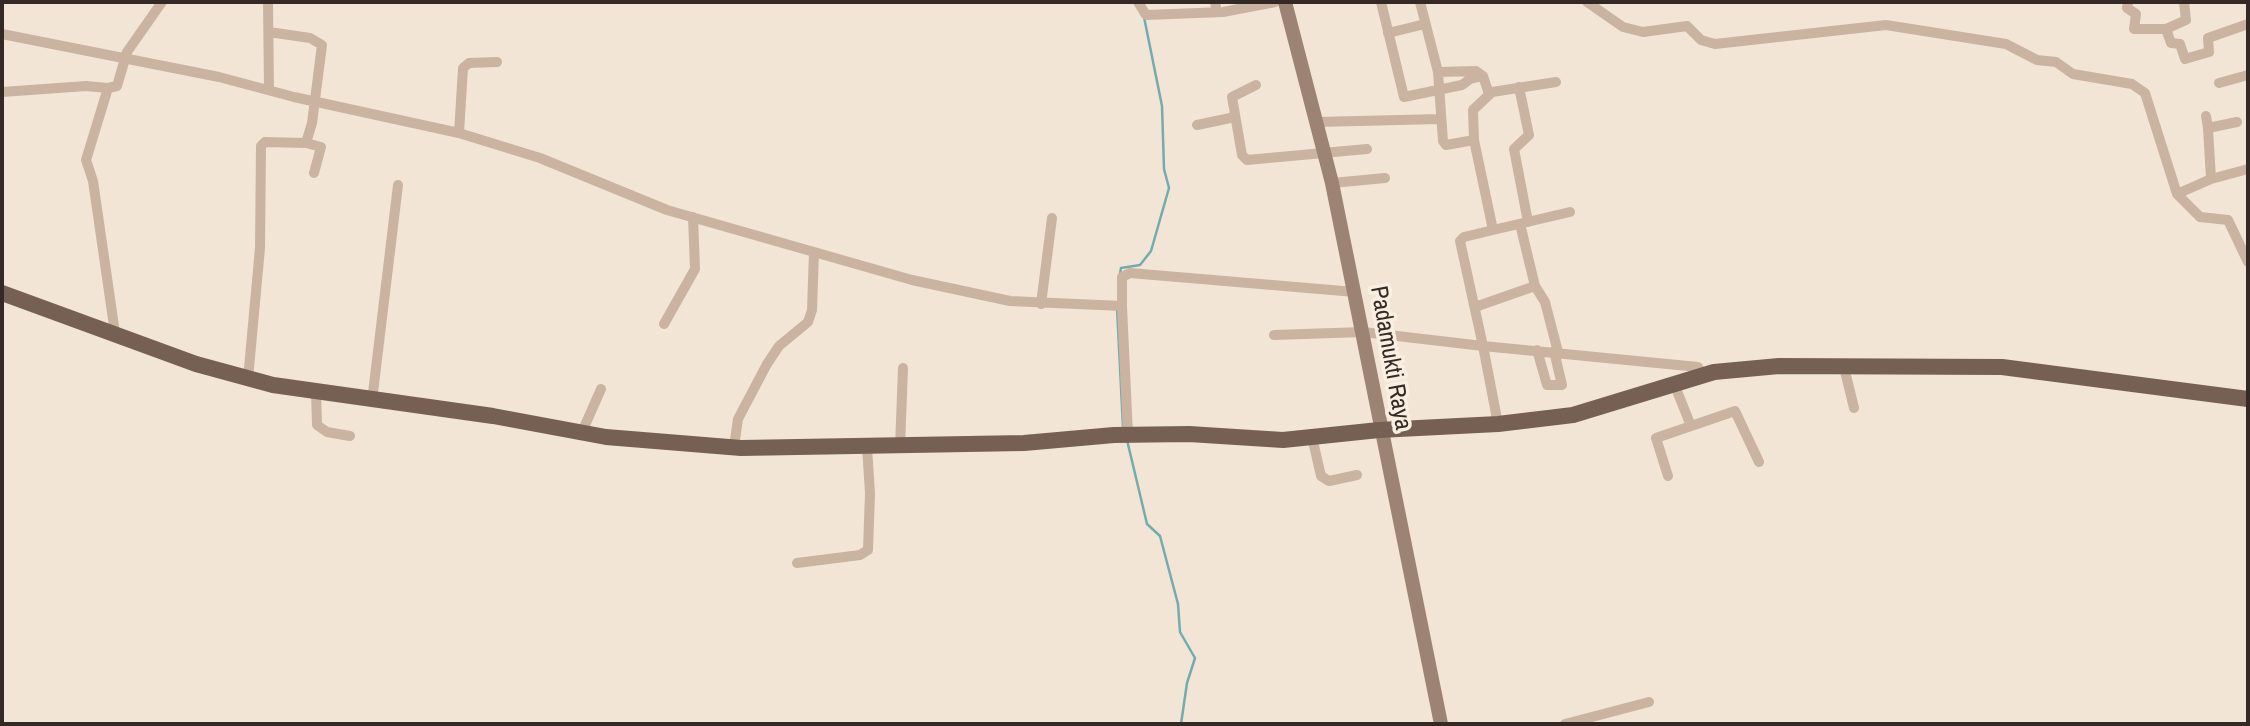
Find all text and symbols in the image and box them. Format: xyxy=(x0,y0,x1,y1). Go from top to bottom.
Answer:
street label: Padamukti Raya xyxy=(1363,284,1417,432)

